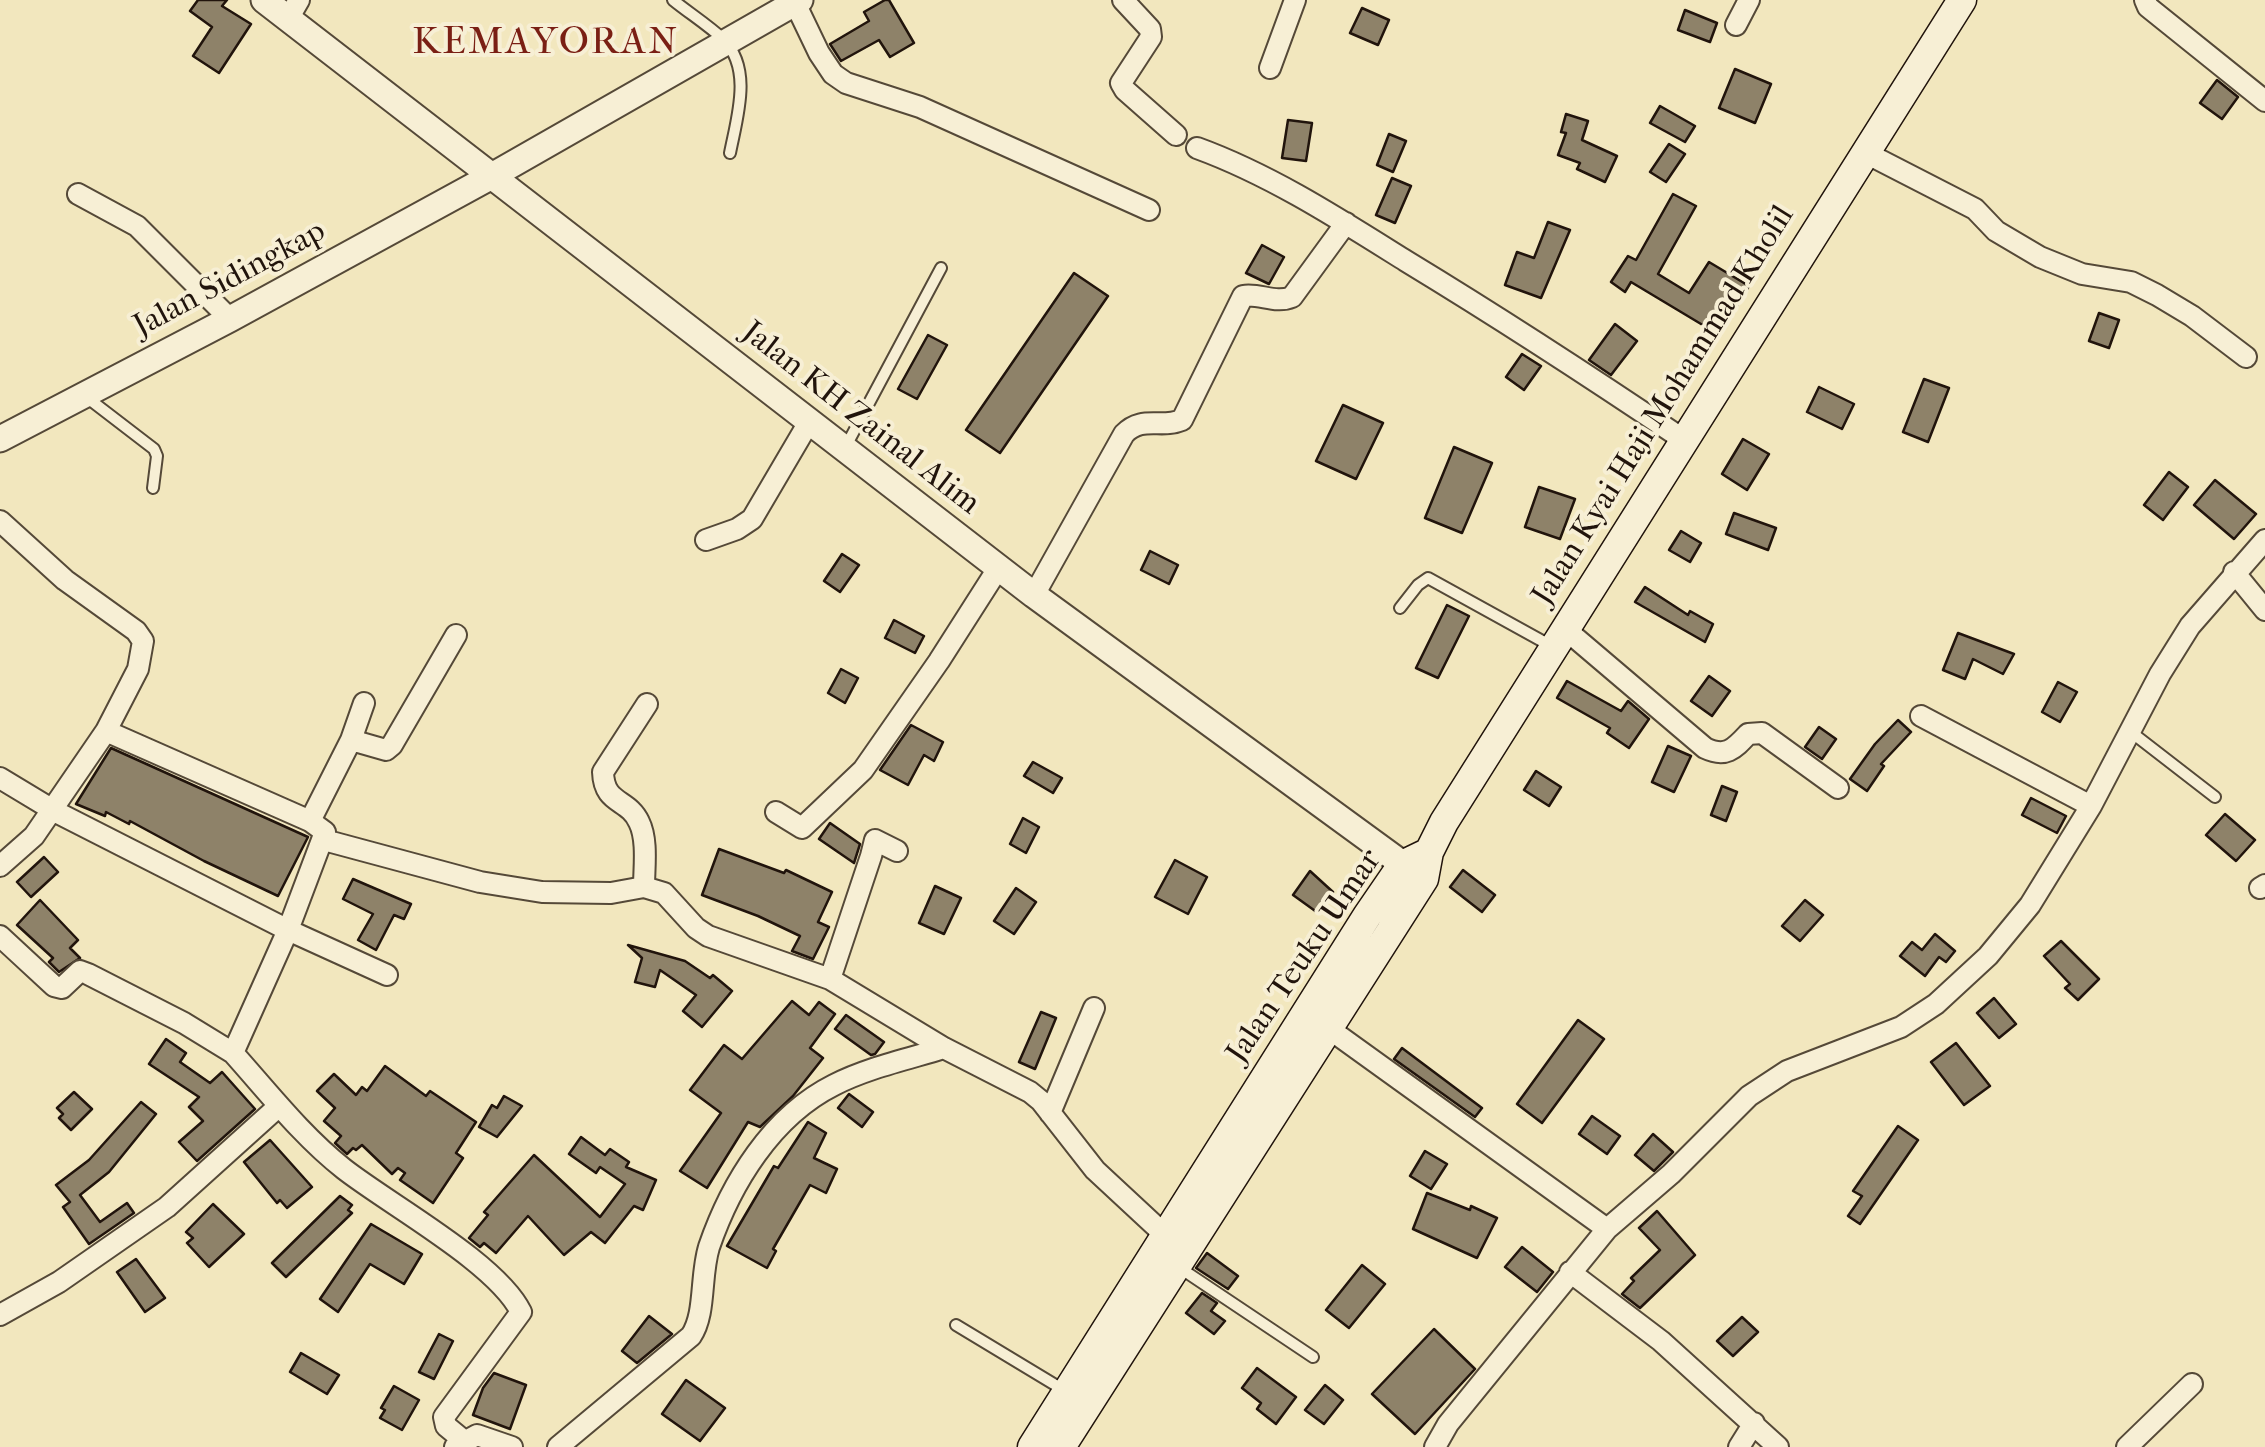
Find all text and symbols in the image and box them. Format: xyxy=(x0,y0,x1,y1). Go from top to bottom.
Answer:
district label: KEMAYORAN xyxy=(412,21,680,67)
street label: Jalan Kyai Haji Mohammad Kholil xyxy=(1525,199,1803,613)
street label: Jalan Sidingkap xyxy=(127,213,333,347)
street label: Jalan KH Zainal Alim xyxy=(733,314,987,524)
street label: Jalan Teuku Umar xyxy=(1219,843,1391,1071)

